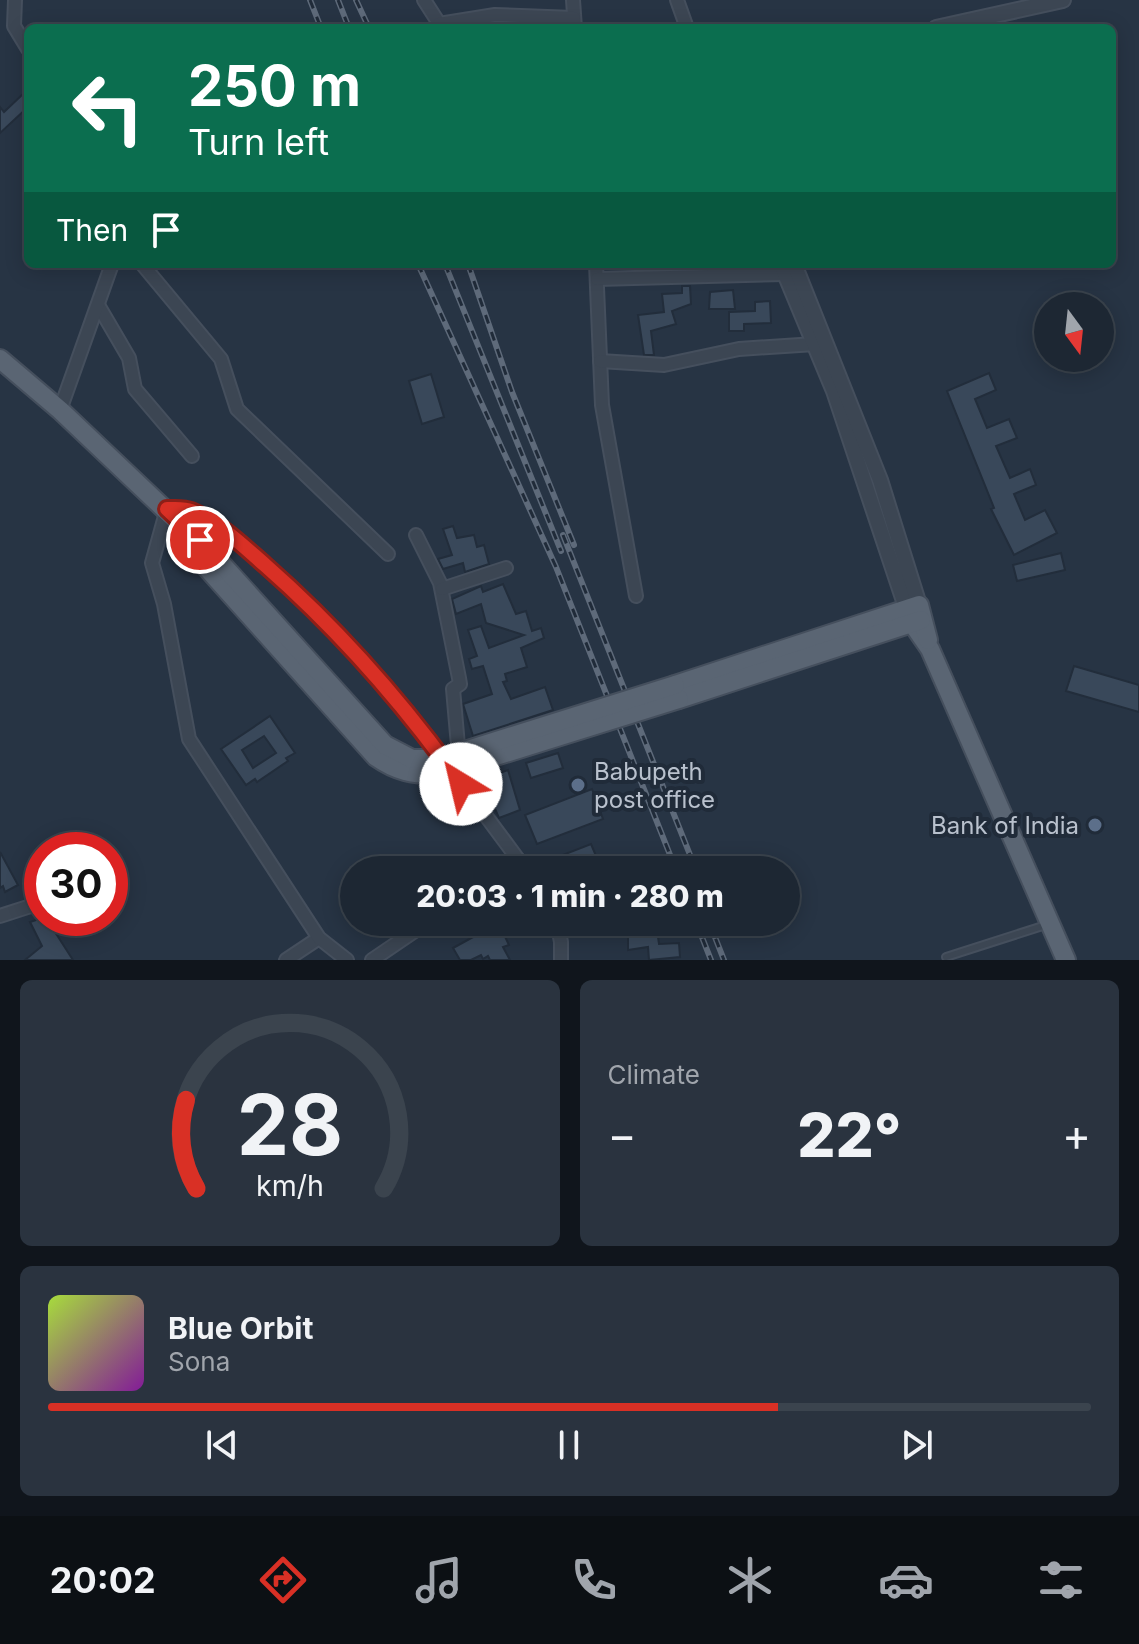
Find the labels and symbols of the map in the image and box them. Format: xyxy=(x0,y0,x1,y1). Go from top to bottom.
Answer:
north arrow xyxy=(1034,292,1114,372)
pin xyxy=(166,506,234,574)
position arrow xyxy=(419,742,503,826)
place label: Babupeth post office xyxy=(594,757,715,814)
marker: Babupeth post office xyxy=(569,776,587,794)
place label: Bank of India xyxy=(931,811,1079,840)
marker: Bank of India xyxy=(1086,816,1104,834)
speed limit sign: 30 xyxy=(24,832,128,936)

